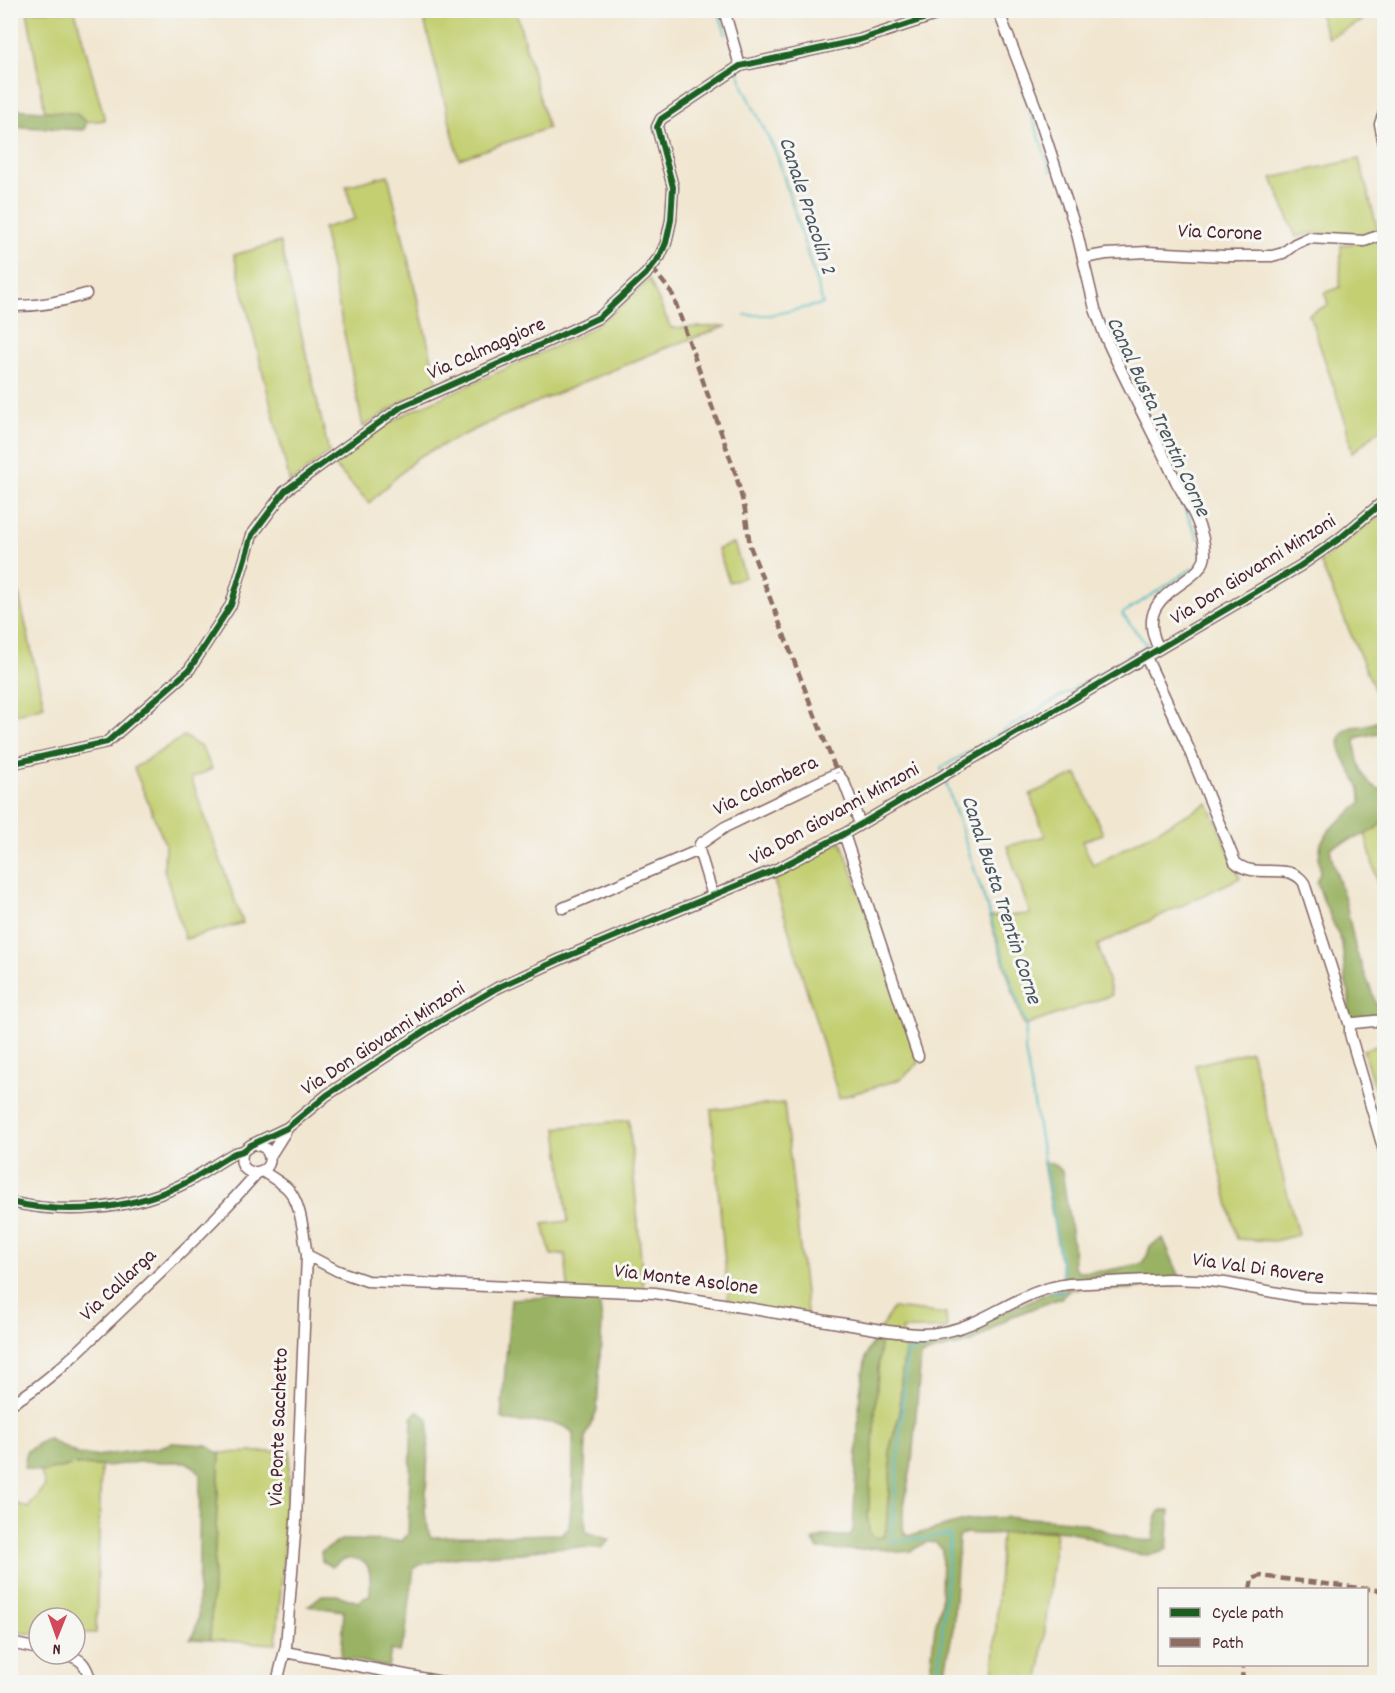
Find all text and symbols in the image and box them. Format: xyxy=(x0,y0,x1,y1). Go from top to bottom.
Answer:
water label: Canale Pracolin 2 xyxy=(769,133,843,279)
street label: Via Corone xyxy=(1177,218,1263,250)
street label: Via Calmaggiore xyxy=(423,311,551,389)
water label: Canal Busta Trentin Corne xyxy=(1097,312,1218,523)
street label: Via Don Giovanni Minzoni xyxy=(1165,508,1343,634)
street label: Via Colombera xyxy=(709,748,824,825)
street label: Via Don Giovanni Minzoni xyxy=(744,756,926,874)
water label: Canal Busta Trentin Corne xyxy=(952,792,1049,1009)
street label: Via Don Giovanni Minzoni xyxy=(296,975,472,1104)
street label: Via Callarga xyxy=(74,1242,165,1330)
street label: Via Val Di Rovere xyxy=(1190,1246,1326,1294)
street label: Via Monte Asolone xyxy=(612,1257,760,1305)
street label: Via Ponte Sacchetto xyxy=(262,1347,298,1507)
legend xyxy=(1158,1588,1368,1666)
text: Cycle path xyxy=(1212,1602,1283,1627)
north arrow xyxy=(27,1606,87,1666)
text: Path xyxy=(1212,1632,1244,1657)
text: N xyxy=(53,1637,61,1660)

